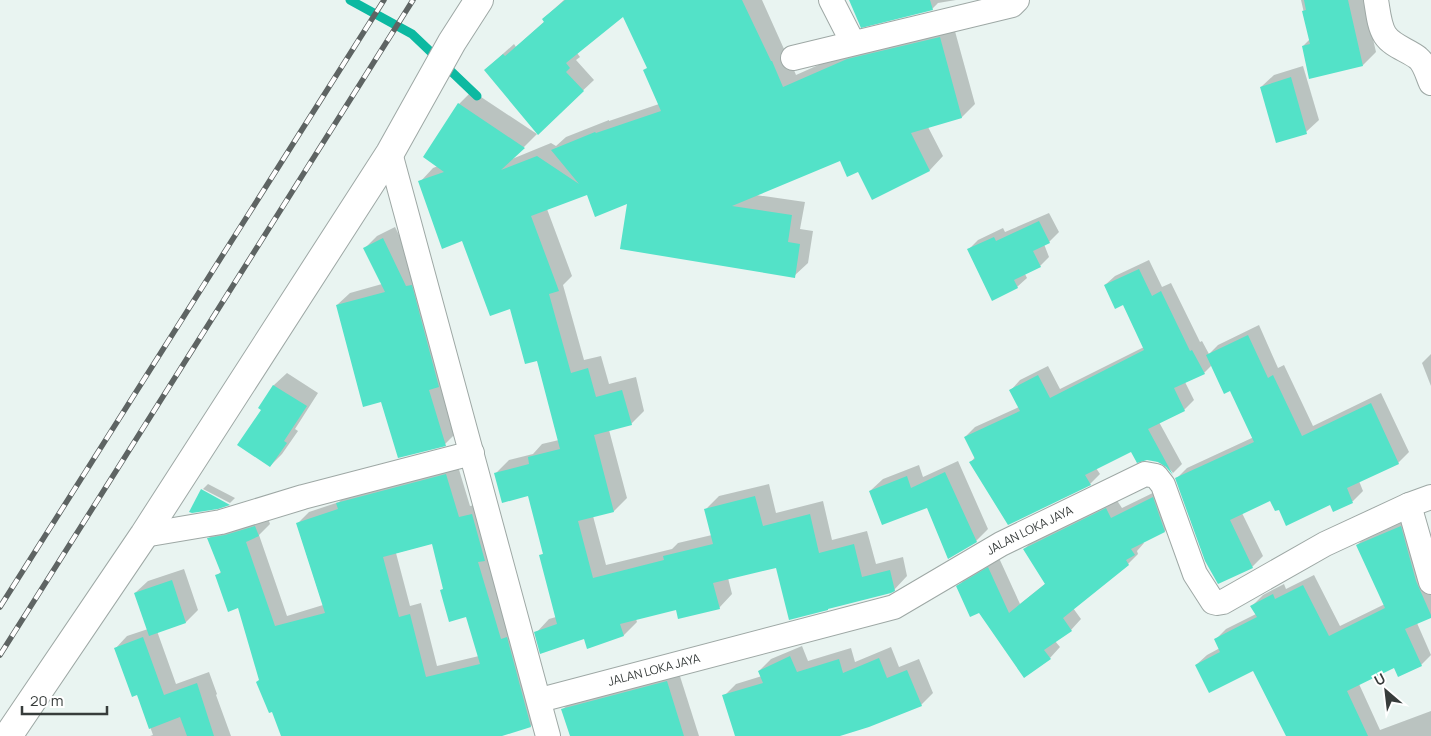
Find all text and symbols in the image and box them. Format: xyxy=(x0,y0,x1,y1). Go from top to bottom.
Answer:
street label: JALAN LOKA JAYA xyxy=(983,501,1076,559)
street label: JALAN LOKA JAYA xyxy=(606,649,702,690)
north arrow xyxy=(1361,666,1411,716)
text: U xyxy=(1371,668,1389,690)
scale bar xyxy=(22,684,108,716)
text: 20 m xyxy=(30,690,63,711)

